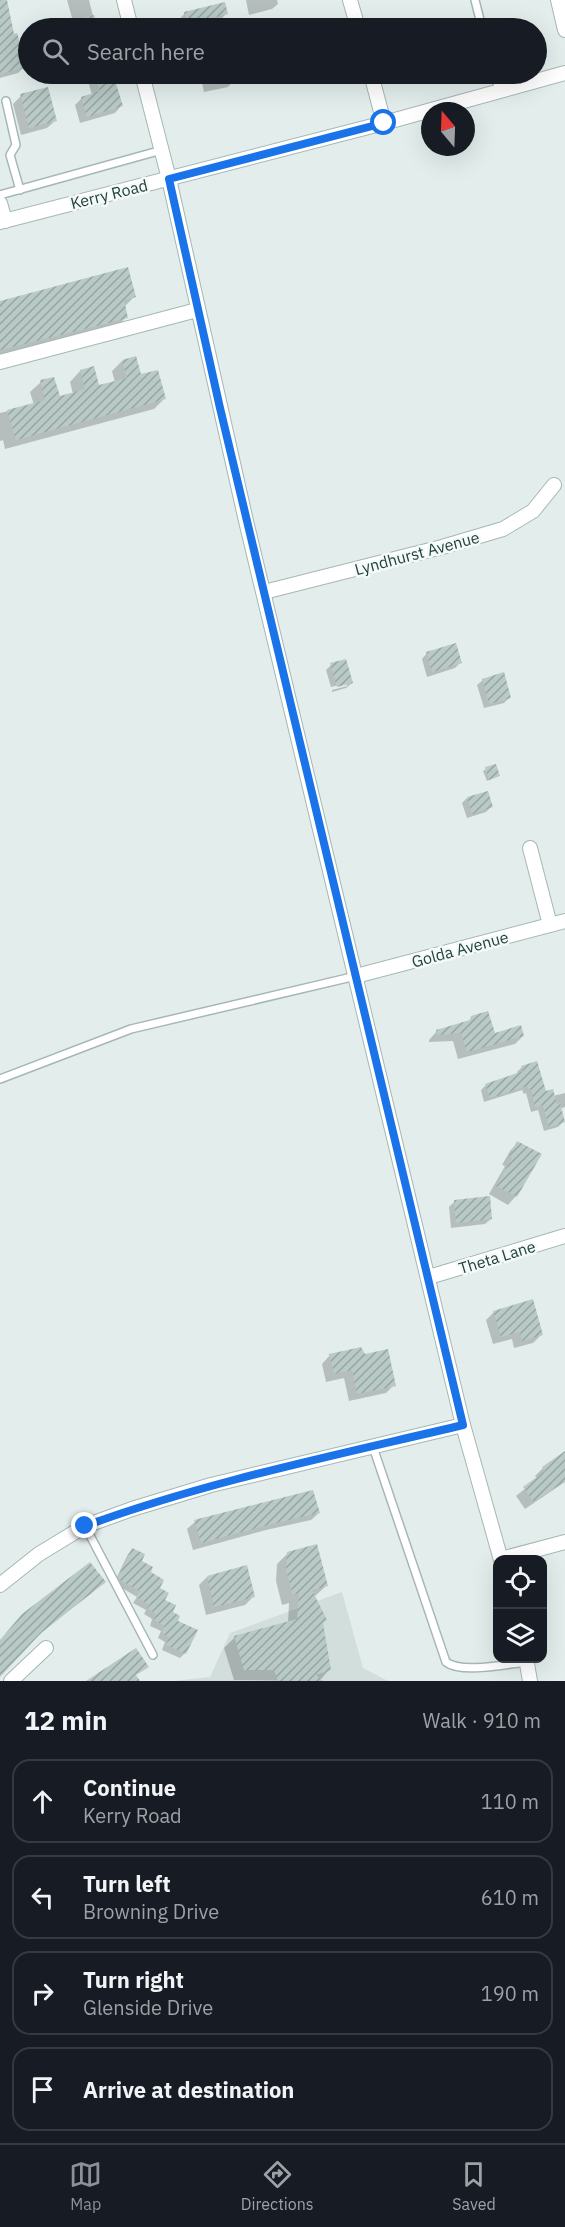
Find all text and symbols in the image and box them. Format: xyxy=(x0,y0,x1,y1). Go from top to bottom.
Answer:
search box xyxy=(18,18,547,84)
icon: search xyxy=(39,35,72,68)
text: Search here xyxy=(87,37,205,66)
north arrow xyxy=(421,102,475,156)
route start xyxy=(370,109,396,135)
street label: Kerry Road xyxy=(68,175,150,213)
street label: Lyndhurst Avenue xyxy=(352,527,482,579)
street label: Golda Avenue xyxy=(409,926,511,972)
street label: Theta Lane xyxy=(456,1236,538,1278)
route end xyxy=(71,1512,97,1538)
map controls xyxy=(493,1555,547,1663)
button: locate xyxy=(493,1555,547,1609)
button: layers xyxy=(493,1609,547,1663)
text: 12 min xyxy=(24,1703,108,1737)
text: Walk · 910 m xyxy=(423,1707,541,1734)
text: Continue xyxy=(83,1773,176,1802)
icon: ahead xyxy=(26,1785,59,1818)
text: 110 m xyxy=(481,1788,539,1815)
text: Kerry Road xyxy=(83,1802,182,1829)
text: Turn left xyxy=(83,1869,171,1898)
icon: left xyxy=(26,1881,59,1914)
text: 610 m xyxy=(481,1884,539,1911)
text: Browning Drive xyxy=(83,1898,219,1925)
text: Turn right xyxy=(83,1965,184,1994)
icon: right xyxy=(26,1977,59,2010)
text: 190 m xyxy=(481,1980,539,2007)
text: Glenside Drive xyxy=(83,1994,213,2021)
icon: arrive xyxy=(26,2073,59,2106)
text: Arrive at destination xyxy=(83,2075,294,2104)
tab: Map xyxy=(69,2158,102,2214)
tab: Directions xyxy=(241,2158,314,2214)
tab: Saved xyxy=(452,2158,496,2214)

